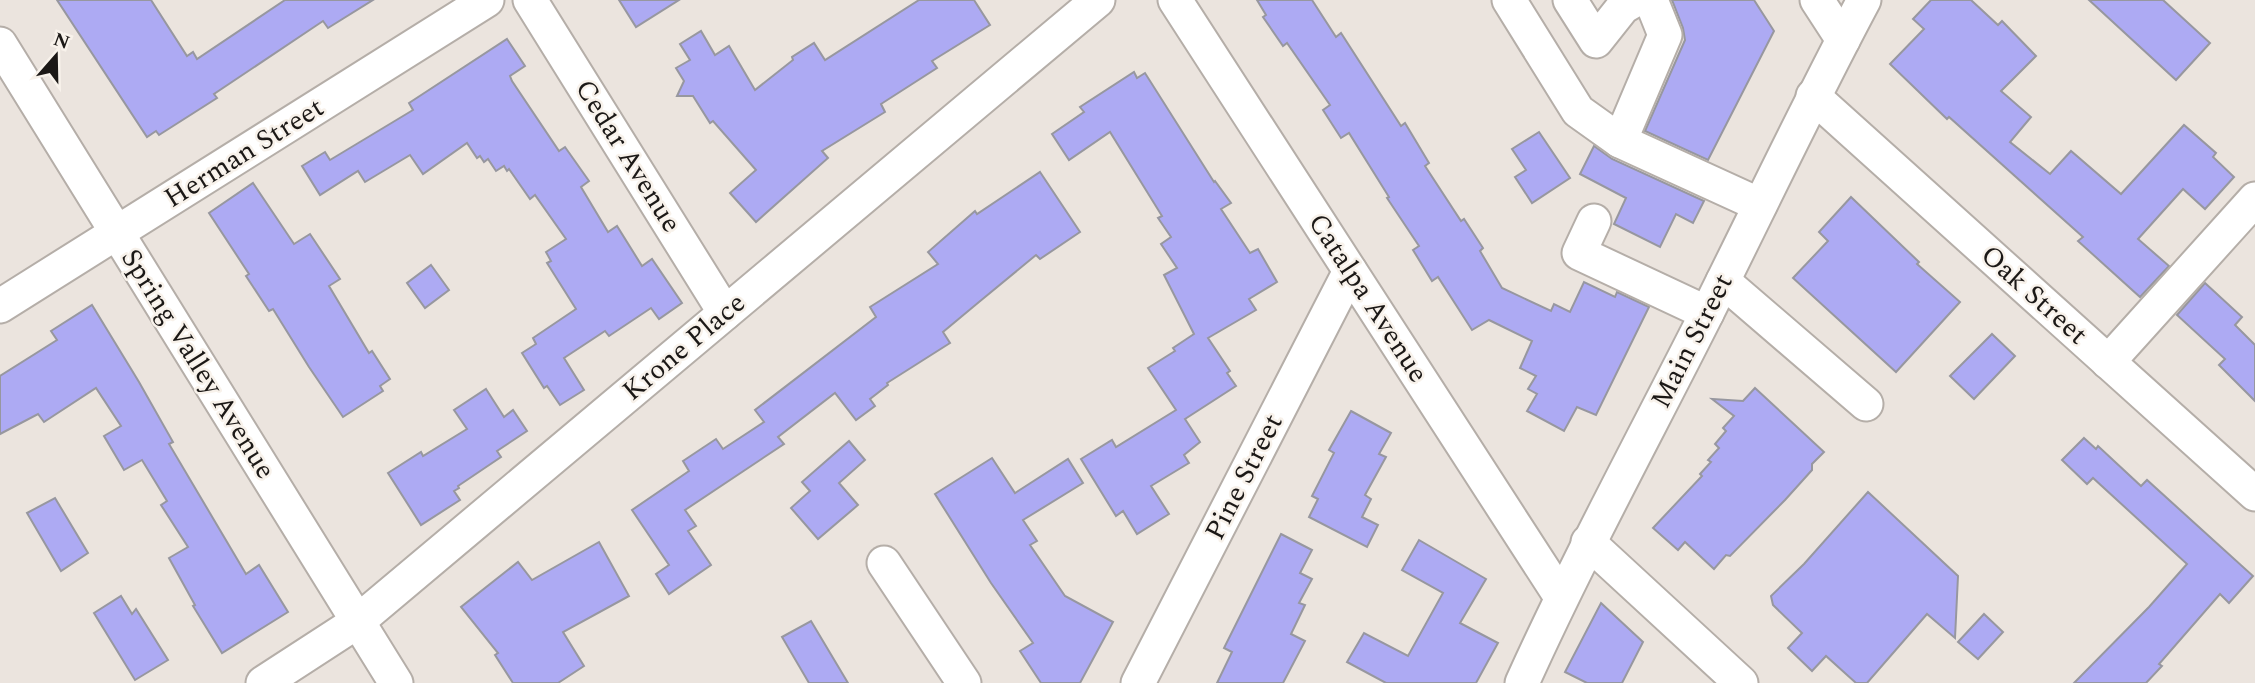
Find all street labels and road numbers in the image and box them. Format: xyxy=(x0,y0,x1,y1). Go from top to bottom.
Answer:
street label: Cedar Avenue xyxy=(564,71,692,241)
street label: Herman Street xyxy=(156,87,333,219)
street label: Catalpa Avenue xyxy=(1297,205,1439,391)
street label: Oak Street xyxy=(1970,235,2098,355)
street label: Spring Valley Avenue xyxy=(110,240,286,488)
street label: Main Street xyxy=(1640,266,1744,416)
street label: Krone Place xyxy=(613,282,755,412)
street label: Pine Street xyxy=(1194,406,1294,548)

